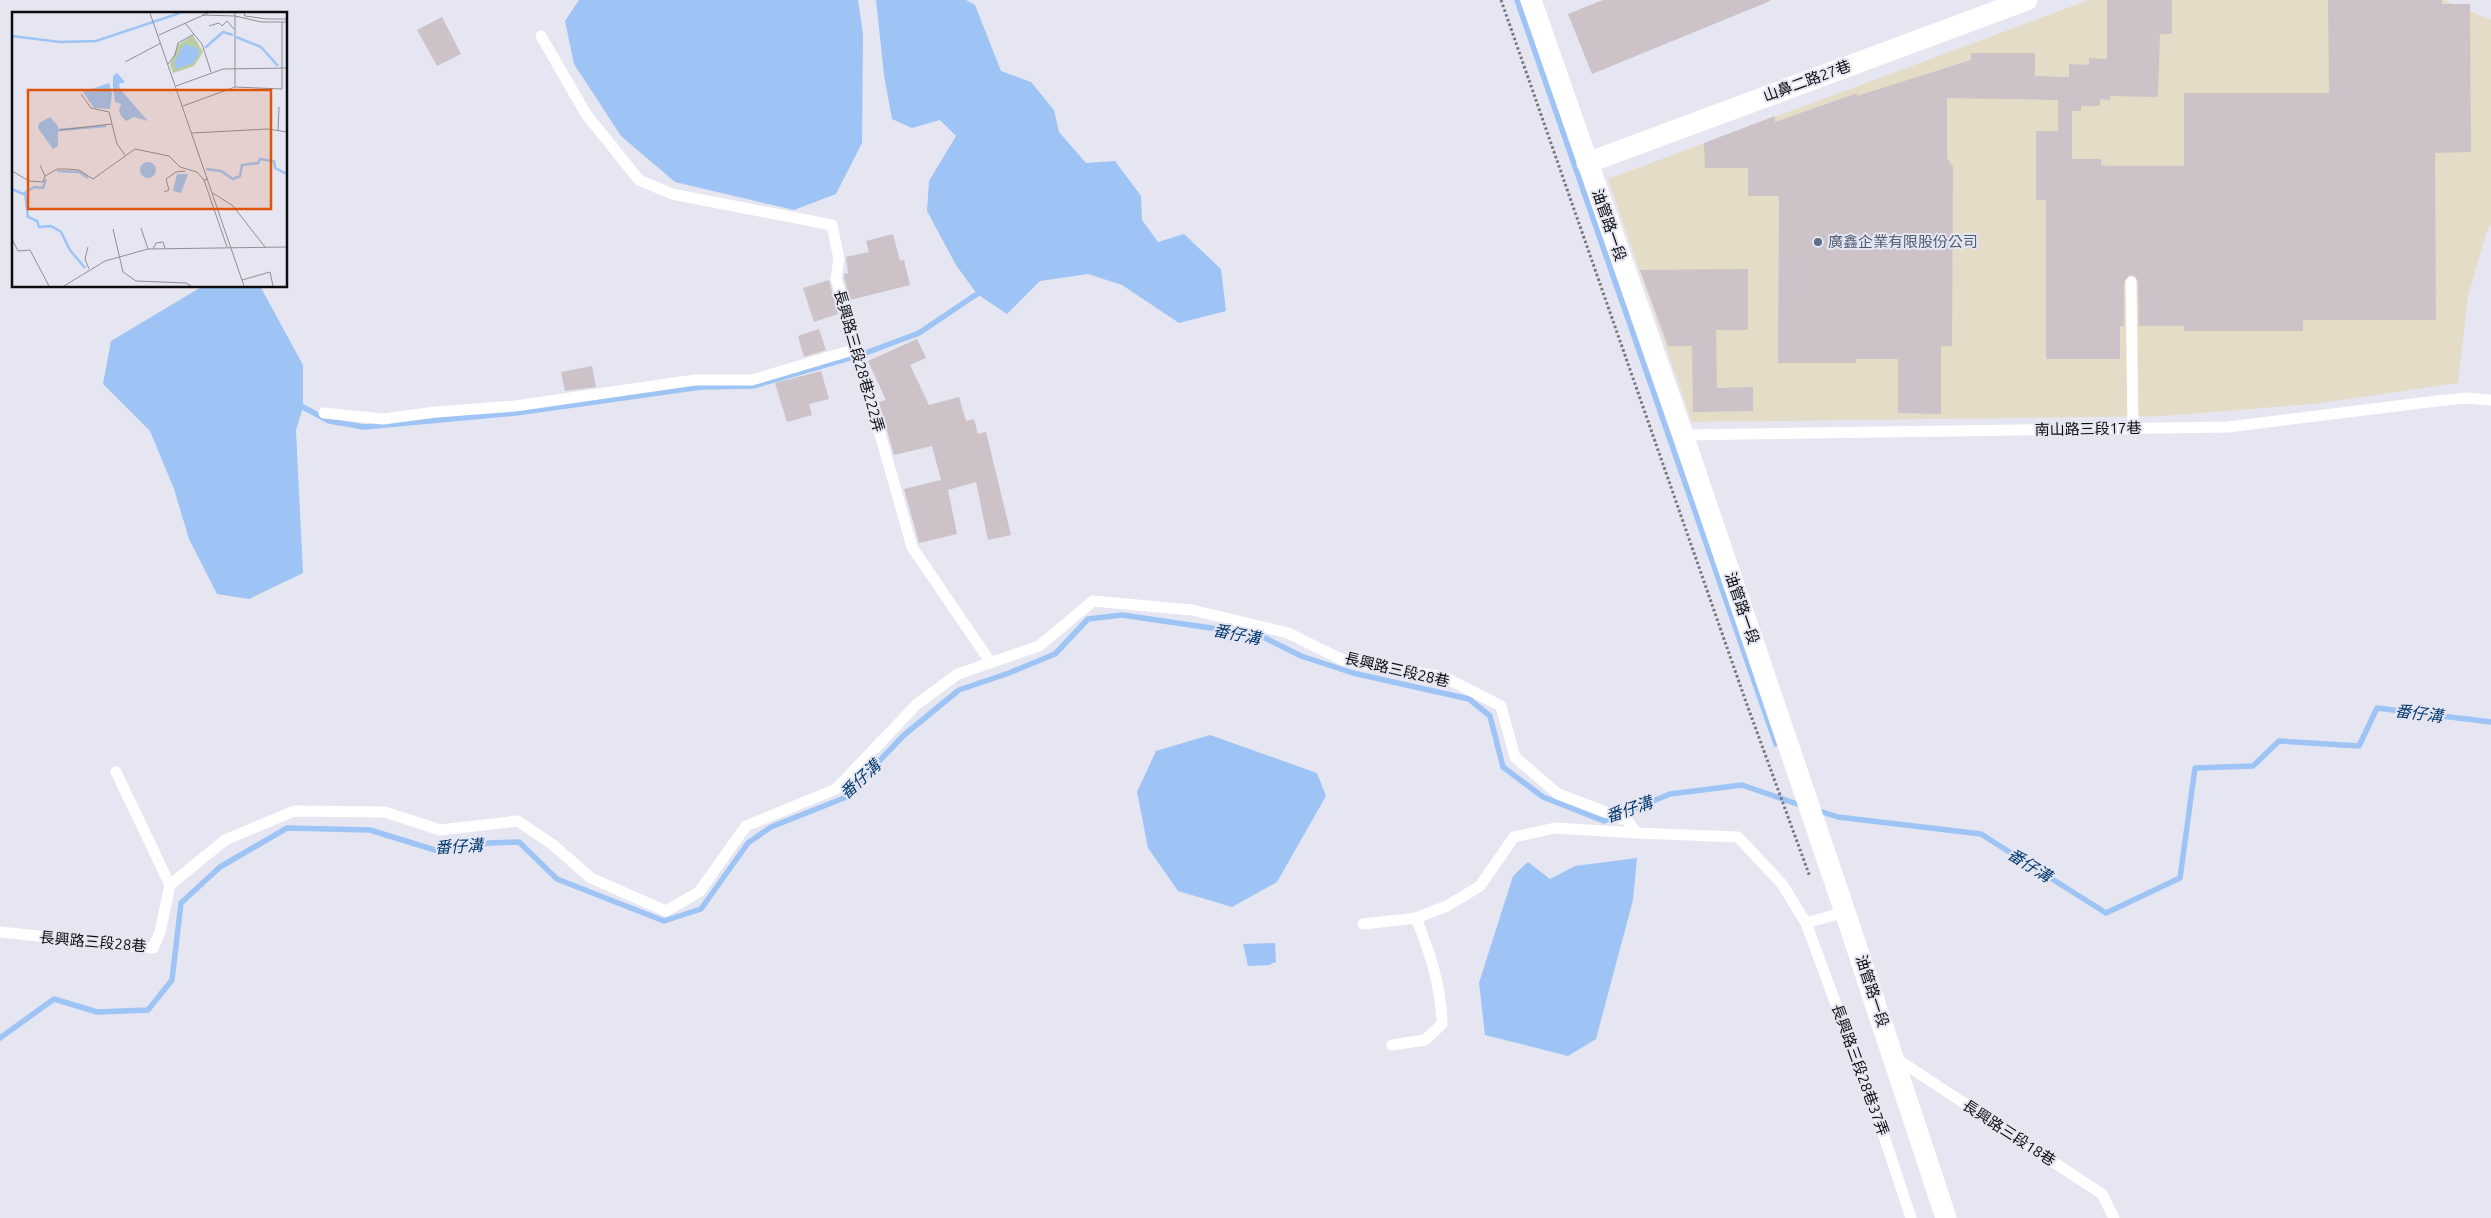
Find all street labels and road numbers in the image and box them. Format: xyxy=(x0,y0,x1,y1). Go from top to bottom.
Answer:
street label: 山鼻二路27巷 xyxy=(1761,57,1853,104)
street label: 油管路一段 xyxy=(1589,187,1630,263)
street label: 長興路三段28巷222弄 xyxy=(831,288,888,434)
street label: 南山路三段17巷 xyxy=(2034,419,2142,438)
street label: 油管路一段 xyxy=(1722,570,1763,646)
street label: 長興路三段28巷 xyxy=(1343,649,1451,690)
street label: 長興路三段28巷 xyxy=(39,928,147,955)
street label: 油管路一段 xyxy=(1853,953,1892,1029)
street label: 長興路三段28巷37弄 xyxy=(1829,1002,1892,1138)
street label: 長興路三段18巷 xyxy=(1960,1096,2059,1169)

